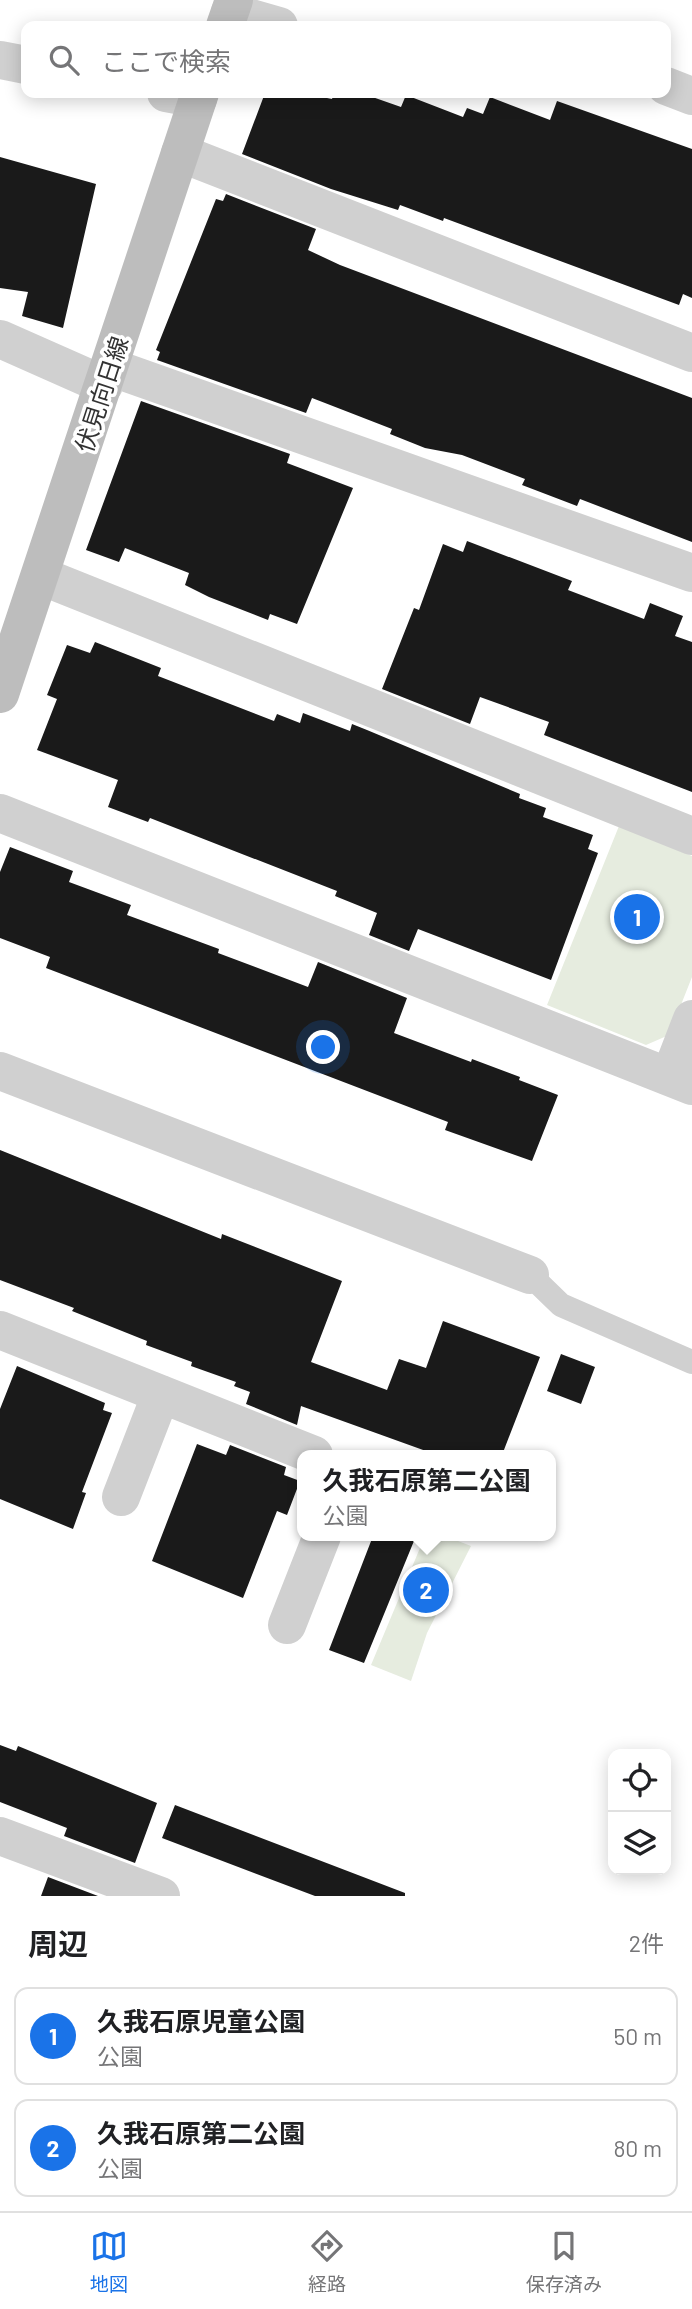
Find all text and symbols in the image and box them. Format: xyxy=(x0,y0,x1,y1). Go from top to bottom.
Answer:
search box xyxy=(21,21,671,98)
icon: search xyxy=(45,41,83,79)
text: ここで検索 xyxy=(101,45,231,76)
street label: 伏見向日線 xyxy=(69,332,133,456)
pin: 1 xyxy=(614,891,660,943)
your location xyxy=(306,1030,340,1064)
popup xyxy=(297,1450,556,1541)
text: 久我石原第二公園 xyxy=(322,1464,531,1495)
text: 公園 xyxy=(322,1501,368,1529)
pin: 2 xyxy=(403,1564,449,1616)
map controls xyxy=(608,1749,671,1875)
button: locate xyxy=(608,1749,671,1812)
button: layers xyxy=(608,1812,671,1875)
text: 周辺 xyxy=(28,1925,88,1961)
text: 2件 xyxy=(629,1929,664,1957)
text: 久我石原児童公園 xyxy=(97,2005,305,2036)
text: 1 xyxy=(49,2022,57,2050)
text: 50 m xyxy=(614,2022,662,2050)
text: 公園 xyxy=(97,2042,143,2070)
text: 久我石原第二公園 xyxy=(97,2117,305,2148)
text: 2 xyxy=(47,2134,59,2162)
text: 80 m xyxy=(613,2134,662,2162)
text: 公園 xyxy=(97,2154,143,2182)
tab: 地図 xyxy=(90,2227,128,2296)
tab: 経路 xyxy=(308,2227,346,2296)
tab: 保存済み xyxy=(526,2227,602,2296)

